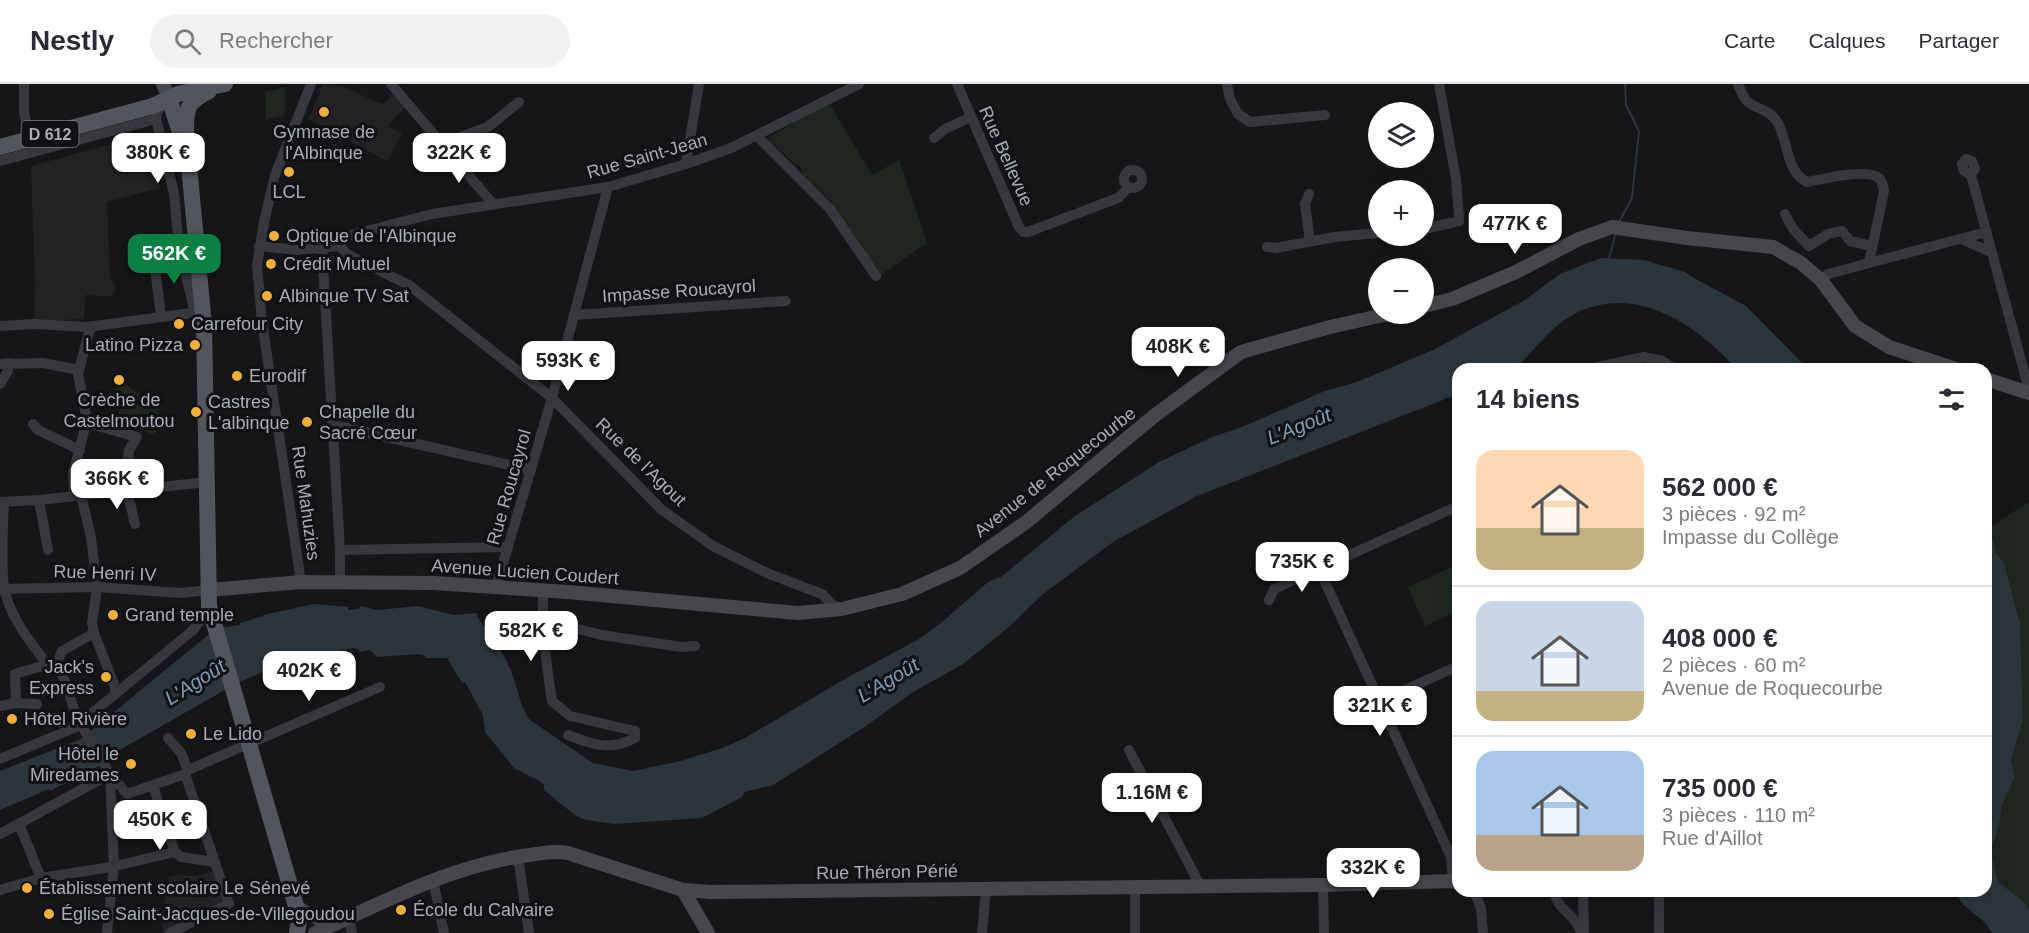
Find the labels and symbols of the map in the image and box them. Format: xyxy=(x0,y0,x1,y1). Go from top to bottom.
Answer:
street label: Rue Bellevue xyxy=(975,103,1037,209)
marker: Gymnase de l'Albinque xyxy=(317,105,331,119)
road number: D 612 xyxy=(22,121,78,147)
place label: Gymnase de l'Albinque xyxy=(273,122,375,163)
street label: Rue Saint-Jean xyxy=(585,129,709,183)
pin: 380K € xyxy=(109,133,207,184)
pin: 322K € xyxy=(410,133,508,184)
marker: LCL xyxy=(282,165,296,179)
place label: LCL xyxy=(272,182,306,202)
pin: 477K € xyxy=(1466,204,1564,255)
place label: Optique de l'Albinque xyxy=(286,226,457,246)
marker: Optique de l'Albinque xyxy=(267,229,281,243)
pin: 562K € xyxy=(125,234,223,285)
place label: Crédit Mutuel xyxy=(283,254,390,274)
marker: Crédit Mutuel xyxy=(264,257,278,271)
street label: Impasse Roucayrol xyxy=(601,276,757,306)
place label: Albinque TV Sat xyxy=(279,286,409,306)
marker: Albinque TV Sat xyxy=(260,289,274,303)
place label: Carrefour City xyxy=(191,314,303,334)
marker: Carrefour City xyxy=(172,317,186,331)
pin: 408K € xyxy=(1129,327,1227,378)
place label: Latino Pizza xyxy=(85,335,184,355)
marker: Latino Pizza xyxy=(188,338,202,352)
pin: 593K € xyxy=(519,341,617,392)
place label: Eurodif xyxy=(249,366,307,386)
marker: Eurodif xyxy=(230,369,244,383)
marker: Crèche de Castelmoutou xyxy=(112,373,126,387)
place label: Crèche de Castelmoutou xyxy=(63,390,175,431)
place label: Castres L'albinque xyxy=(208,392,290,433)
place label: Chapelle du Sacré Cœur xyxy=(319,402,417,443)
street label: Avenue de Roquecourbe xyxy=(971,403,1139,541)
water label: L'Agoût xyxy=(1264,403,1336,449)
marker: Castres L'albinque xyxy=(189,405,203,419)
street label: Rue de l'Agout xyxy=(592,414,690,510)
marker: Chapelle du Sacré Cœur xyxy=(300,415,314,429)
street label: Rue Roucayrol xyxy=(483,427,535,547)
street label: Rue Mahuzies xyxy=(288,445,324,561)
pin: 366K € xyxy=(68,459,166,510)
pin: 735K € xyxy=(1253,542,1351,593)
street label: Avenue Lucien Coudert xyxy=(431,555,619,589)
street label: Rue Henri IV xyxy=(53,561,157,585)
place label: Grand temple xyxy=(125,605,234,625)
marker: Grand temple xyxy=(106,608,120,622)
pin: 582K € xyxy=(482,611,580,662)
pin: 402K € xyxy=(260,651,358,702)
water label: L'Agoût xyxy=(854,653,924,707)
water label: L'Agoût xyxy=(161,654,231,709)
place label: Jack's Express xyxy=(29,657,94,698)
marker: Jack's Express xyxy=(99,670,113,684)
pin: 321K € xyxy=(1331,686,1429,737)
place label: Hôtel Rivière xyxy=(24,709,127,729)
marker: Hôtel Rivière xyxy=(5,712,19,726)
place label: Le Lido xyxy=(203,724,262,744)
marker: Le Lido xyxy=(184,727,198,741)
place label: Hôtel le Miredames xyxy=(30,744,119,785)
marker: Hôtel le Miredames xyxy=(124,757,138,771)
pin: 1.16M € xyxy=(1097,773,1207,824)
pin: 450K € xyxy=(111,800,209,851)
pin: 332K € xyxy=(1324,848,1422,899)
street label: Rue Théron Périé xyxy=(816,861,958,883)
place label: Établissement scolaire Le Sénevé xyxy=(39,878,310,898)
marker: Établissement scolaire Le Sénevé xyxy=(20,881,34,895)
place label: École du Calvaire xyxy=(413,900,554,920)
marker: École du Calvaire xyxy=(394,903,408,917)
place label: Église Saint-Jacques-de-Villegoudou xyxy=(61,904,355,924)
marker: Église Saint-Jacques-de-Villegoudou xyxy=(42,907,56,921)

